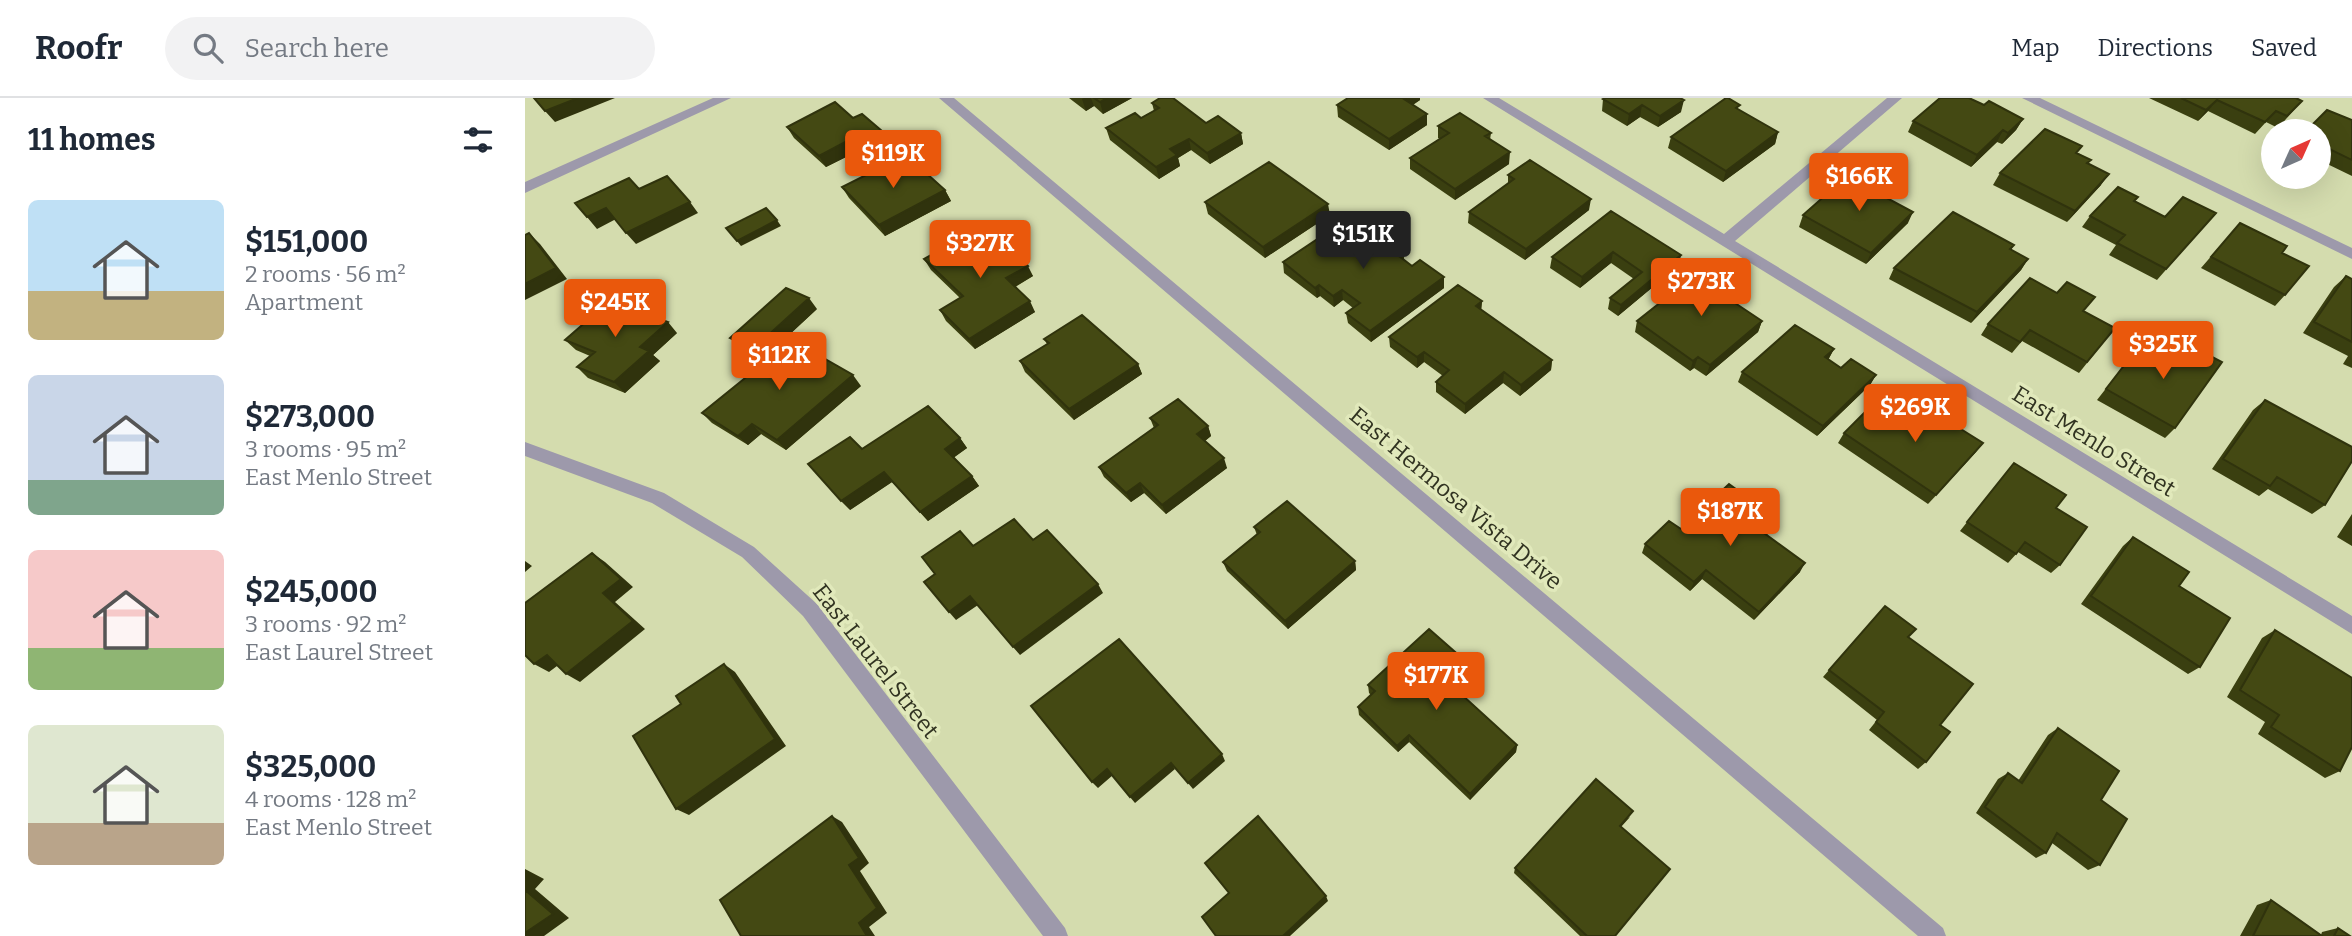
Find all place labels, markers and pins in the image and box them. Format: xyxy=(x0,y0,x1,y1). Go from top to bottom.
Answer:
pin: $119K xyxy=(844,130,942,190)
pin: $166K xyxy=(1810,153,1908,213)
pin: $151K xyxy=(1314,212,1412,271)
pin: $327K xyxy=(931,220,1029,280)
pin: $273K xyxy=(1652,258,1750,318)
pin: $245K xyxy=(566,280,664,339)
pin: $325K xyxy=(2114,322,2212,381)
pin: $112K xyxy=(730,332,828,392)
pin: $269K xyxy=(1866,384,1964,444)
pin: $187K xyxy=(1681,489,1779,548)
pin: $177K xyxy=(1387,652,1485,712)

